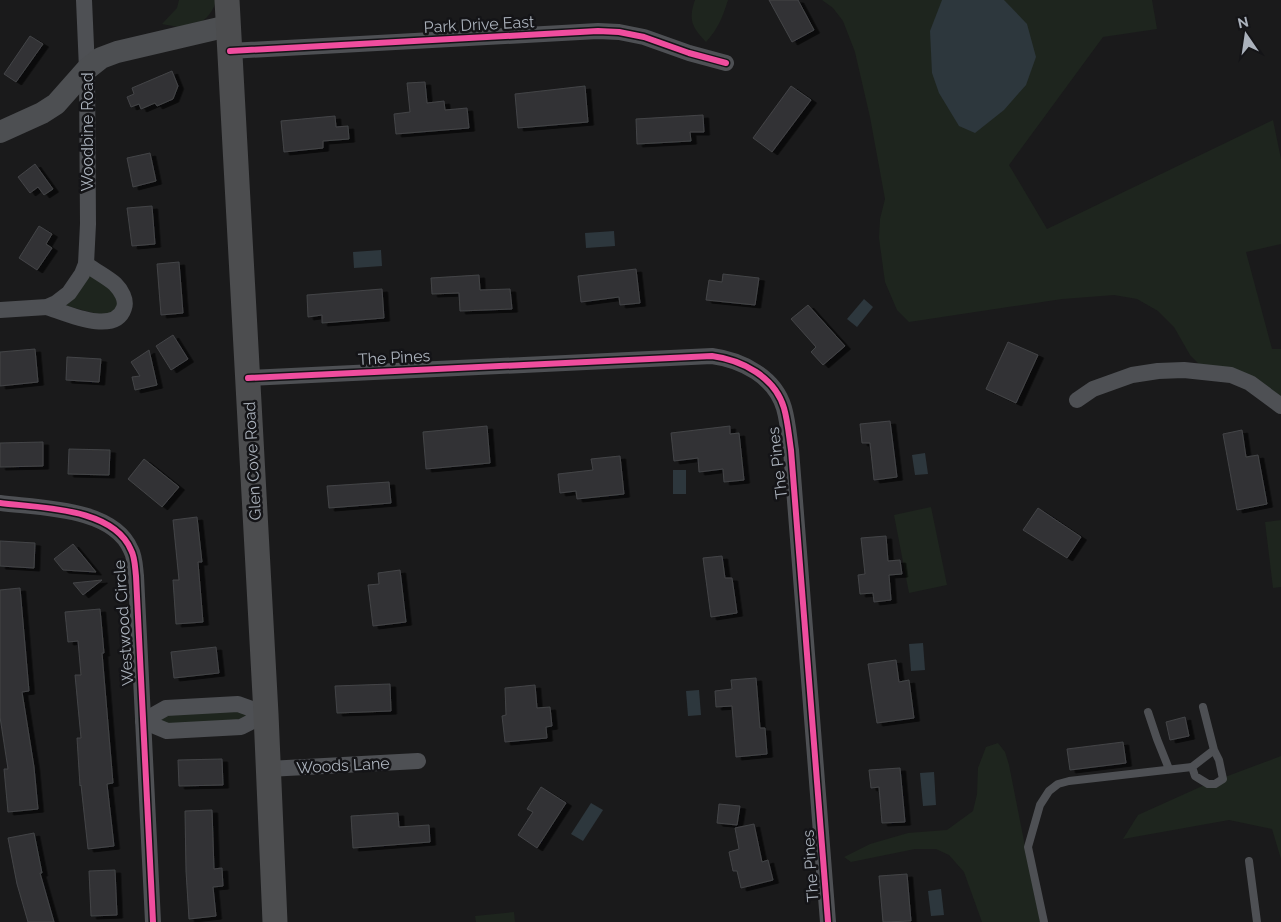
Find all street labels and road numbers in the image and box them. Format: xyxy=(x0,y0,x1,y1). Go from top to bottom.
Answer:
street label: Park Drive East xyxy=(423,12,535,37)
street label: Woodbine Road xyxy=(78,72,97,192)
street label: The Pines xyxy=(357,346,431,369)
street label: Glen Cove Road xyxy=(240,401,265,521)
street label: The Pines xyxy=(764,426,791,500)
street label: Westwood Circle xyxy=(110,559,137,687)
street label: Woods Lane xyxy=(296,754,390,777)
street label: The Pines xyxy=(798,829,823,903)

